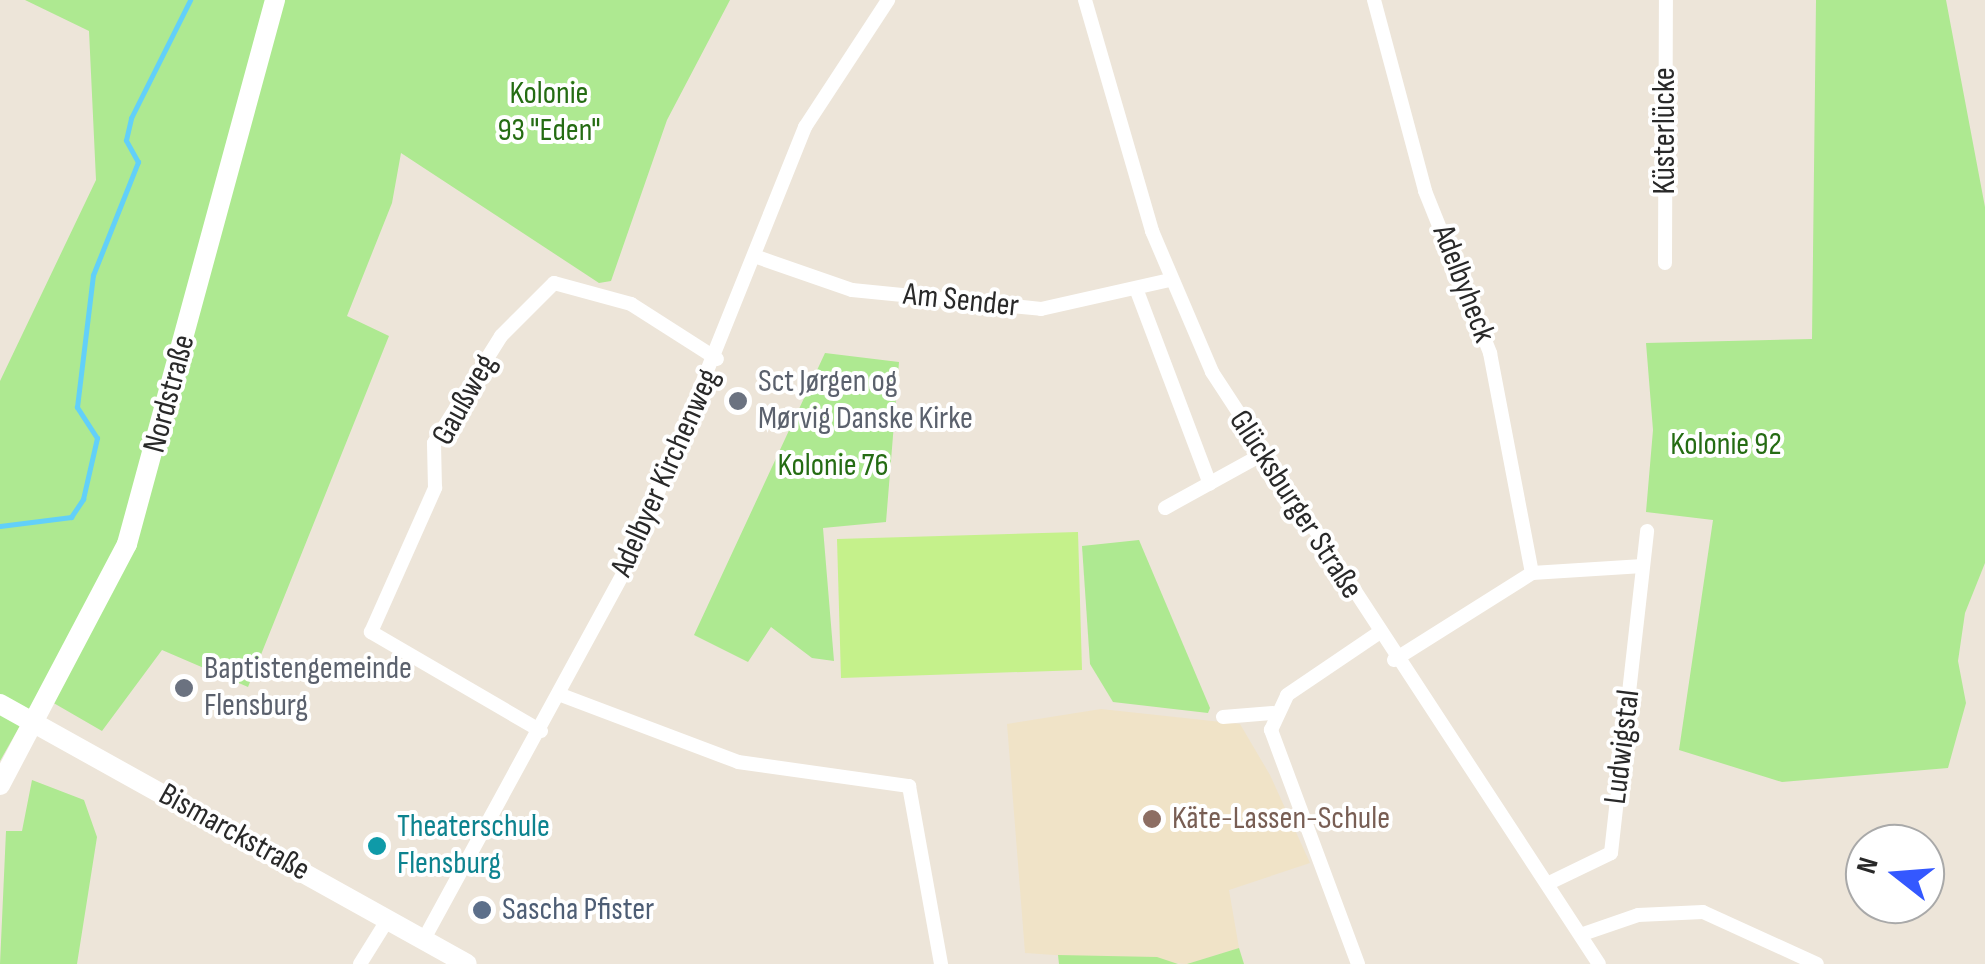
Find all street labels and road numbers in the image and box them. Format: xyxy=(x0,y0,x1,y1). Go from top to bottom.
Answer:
street label: Küsterlücke xyxy=(1646,67,1684,195)
street label: Adelbyheck xyxy=(1423,220,1503,348)
street label: Am Sender xyxy=(902,276,1020,326)
street label: Nordstraße xyxy=(136,331,204,457)
street label: Gaußweg xyxy=(424,348,506,452)
street label: Adelbyer Kirchenweg xyxy=(603,363,729,583)
street label: Glücksburger Straße xyxy=(1220,404,1370,606)
street label: Ludwigstal xyxy=(1597,688,1649,806)
street label: Bismarckstraße xyxy=(152,776,316,890)

